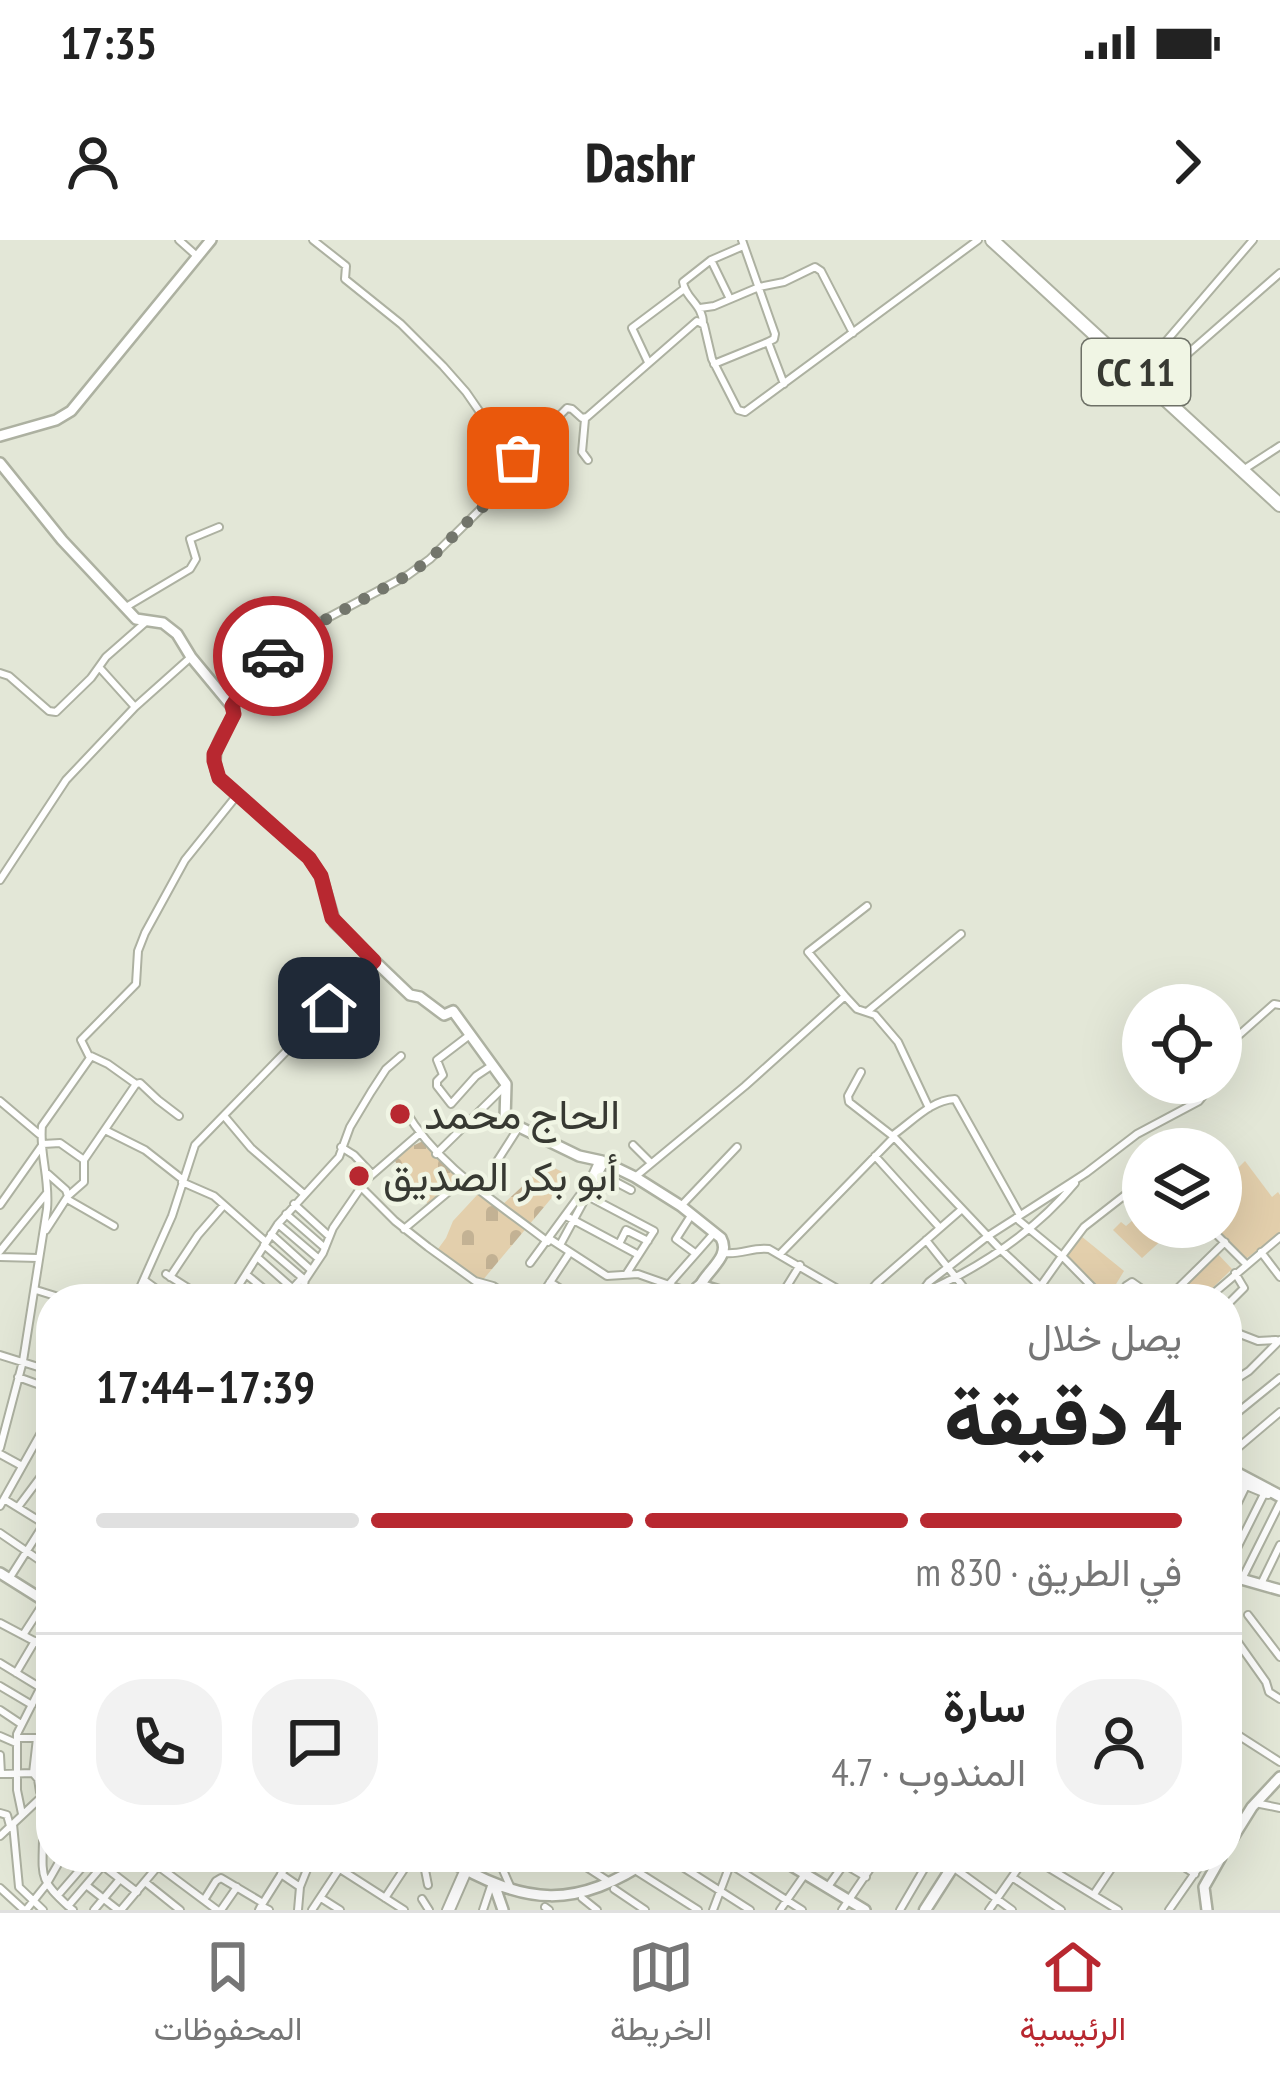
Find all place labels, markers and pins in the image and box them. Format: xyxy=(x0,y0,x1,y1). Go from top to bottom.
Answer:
pin xyxy=(467,407,569,509)
pin xyxy=(278,957,380,1059)
place label: الحاج محمد xyxy=(424,1086,620,1143)
marker: الحاج محمد xyxy=(387,1101,413,1127)
place label: أبو بكر الصديق xyxy=(383,1148,617,1203)
marker: أبو بكر الصديق xyxy=(346,1163,372,1189)

